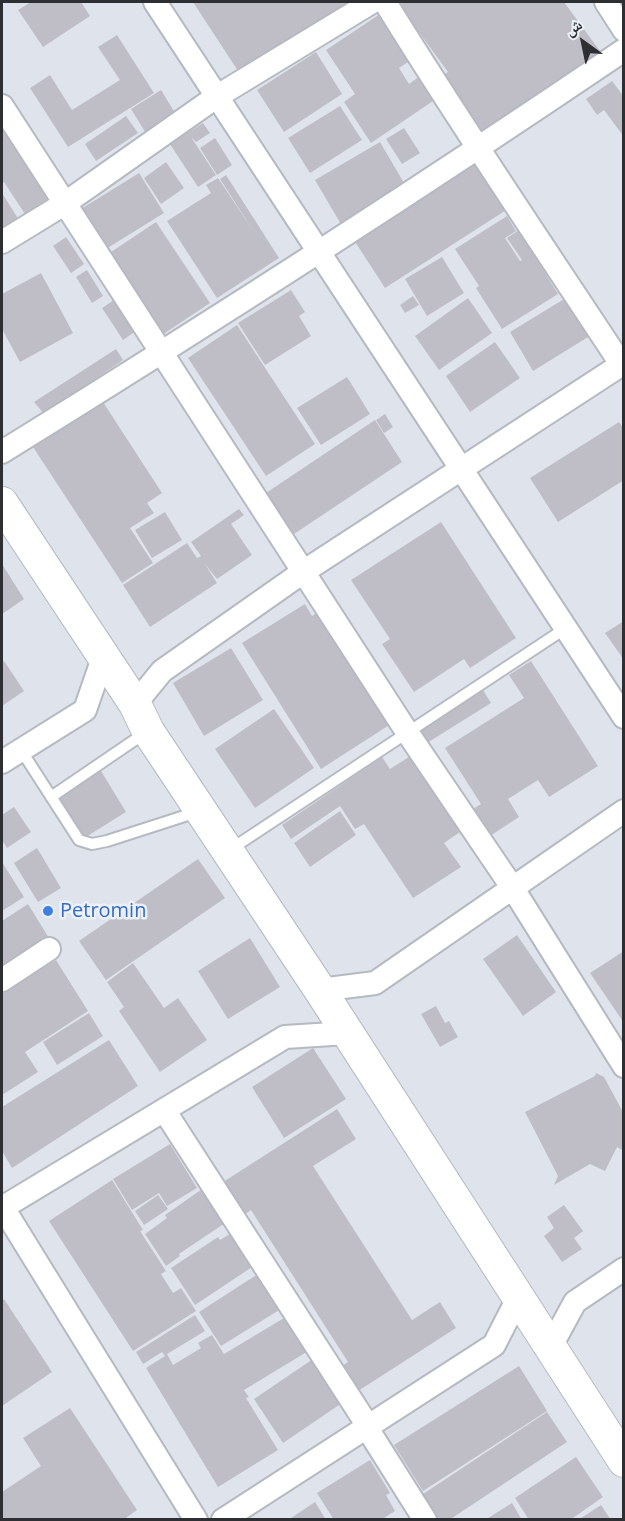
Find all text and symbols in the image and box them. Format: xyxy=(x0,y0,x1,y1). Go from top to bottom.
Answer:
north arrow xyxy=(553,12,613,72)
text: ش xyxy=(560,13,586,41)
place label: Petromin xyxy=(60,899,146,923)
marker: Petromin xyxy=(41,904,55,918)

